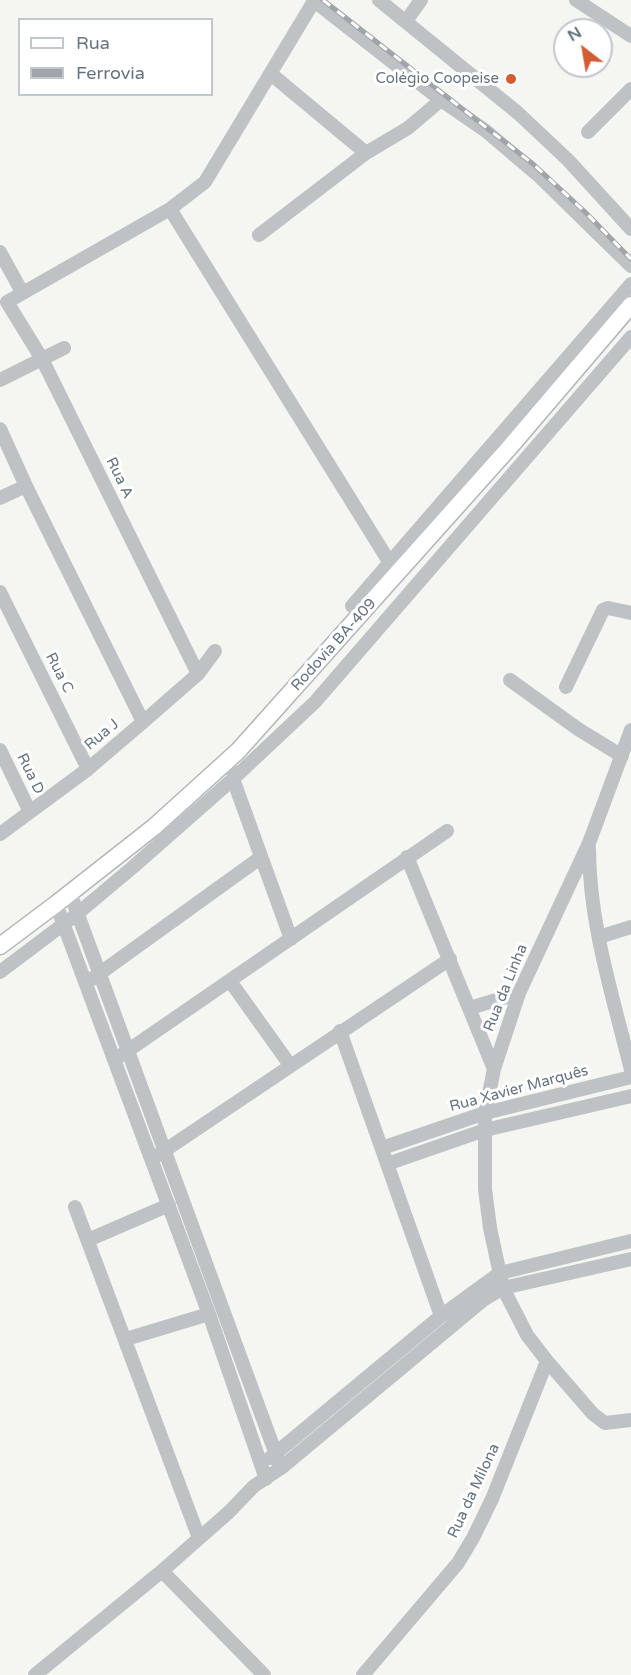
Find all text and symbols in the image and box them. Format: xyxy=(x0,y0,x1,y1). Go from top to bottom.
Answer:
legend xyxy=(18,18,213,96)
north arrow xyxy=(553,18,613,78)
text: N xyxy=(564,22,585,46)
text: Rua xyxy=(76,32,110,54)
text: Ferrovia xyxy=(76,62,145,84)
place label: Colégio Coopeise xyxy=(375,70,499,88)
marker: Colégio Coopeise xyxy=(504,72,518,86)
street label: Rua A xyxy=(101,455,137,501)
street label: Rodovia BA-409 xyxy=(288,595,380,695)
street label: Rua C xyxy=(41,650,77,696)
street label: Rua J xyxy=(81,716,123,754)
street label: Rua D xyxy=(12,751,48,797)
street label: Rua da Linha xyxy=(480,942,532,1034)
street label: Rua Xavier Marquês xyxy=(448,1062,590,1116)
street label: Rua da Milona xyxy=(444,1441,504,1541)

